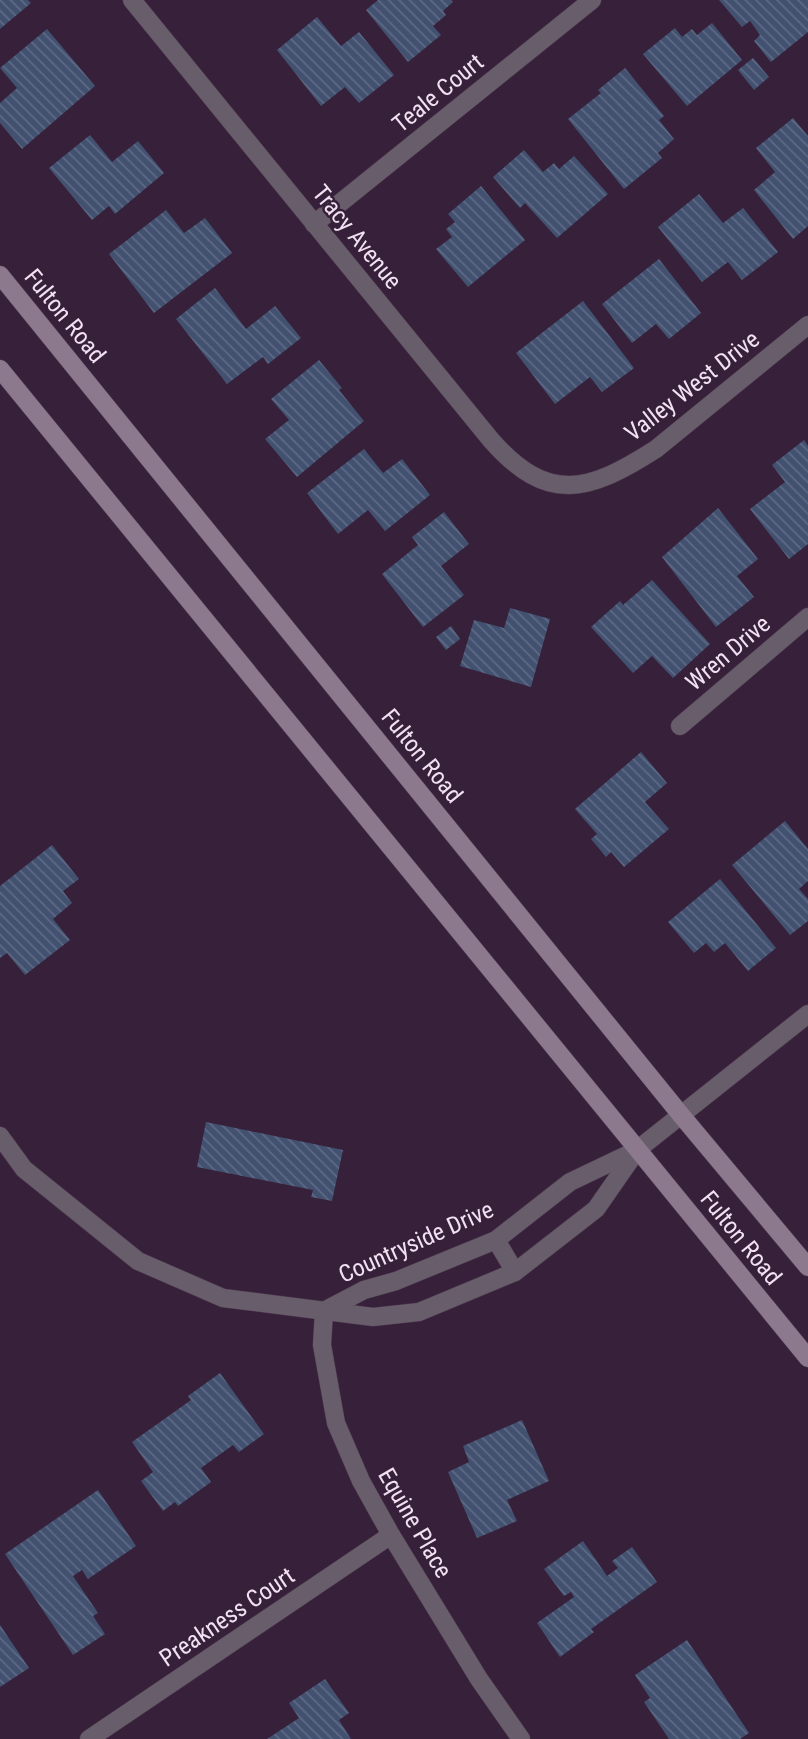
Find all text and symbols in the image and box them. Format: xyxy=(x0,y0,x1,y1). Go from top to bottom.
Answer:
street label: Teale Court xyxy=(387,48,489,138)
street label: Tracy Avenue xyxy=(307,179,407,295)
street label: Fulton Road xyxy=(19,263,111,369)
street label: Valley West Drive xyxy=(619,325,765,447)
street label: Wren Drive xyxy=(680,610,776,696)
street label: Fulton Road xyxy=(376,703,468,809)
street label: Fulton Road xyxy=(695,1185,787,1291)
street label: Countryside Drive xyxy=(334,1195,498,1289)
street label: Equine Place xyxy=(372,1463,458,1583)
street label: Preakness Court xyxy=(154,1562,300,1672)

